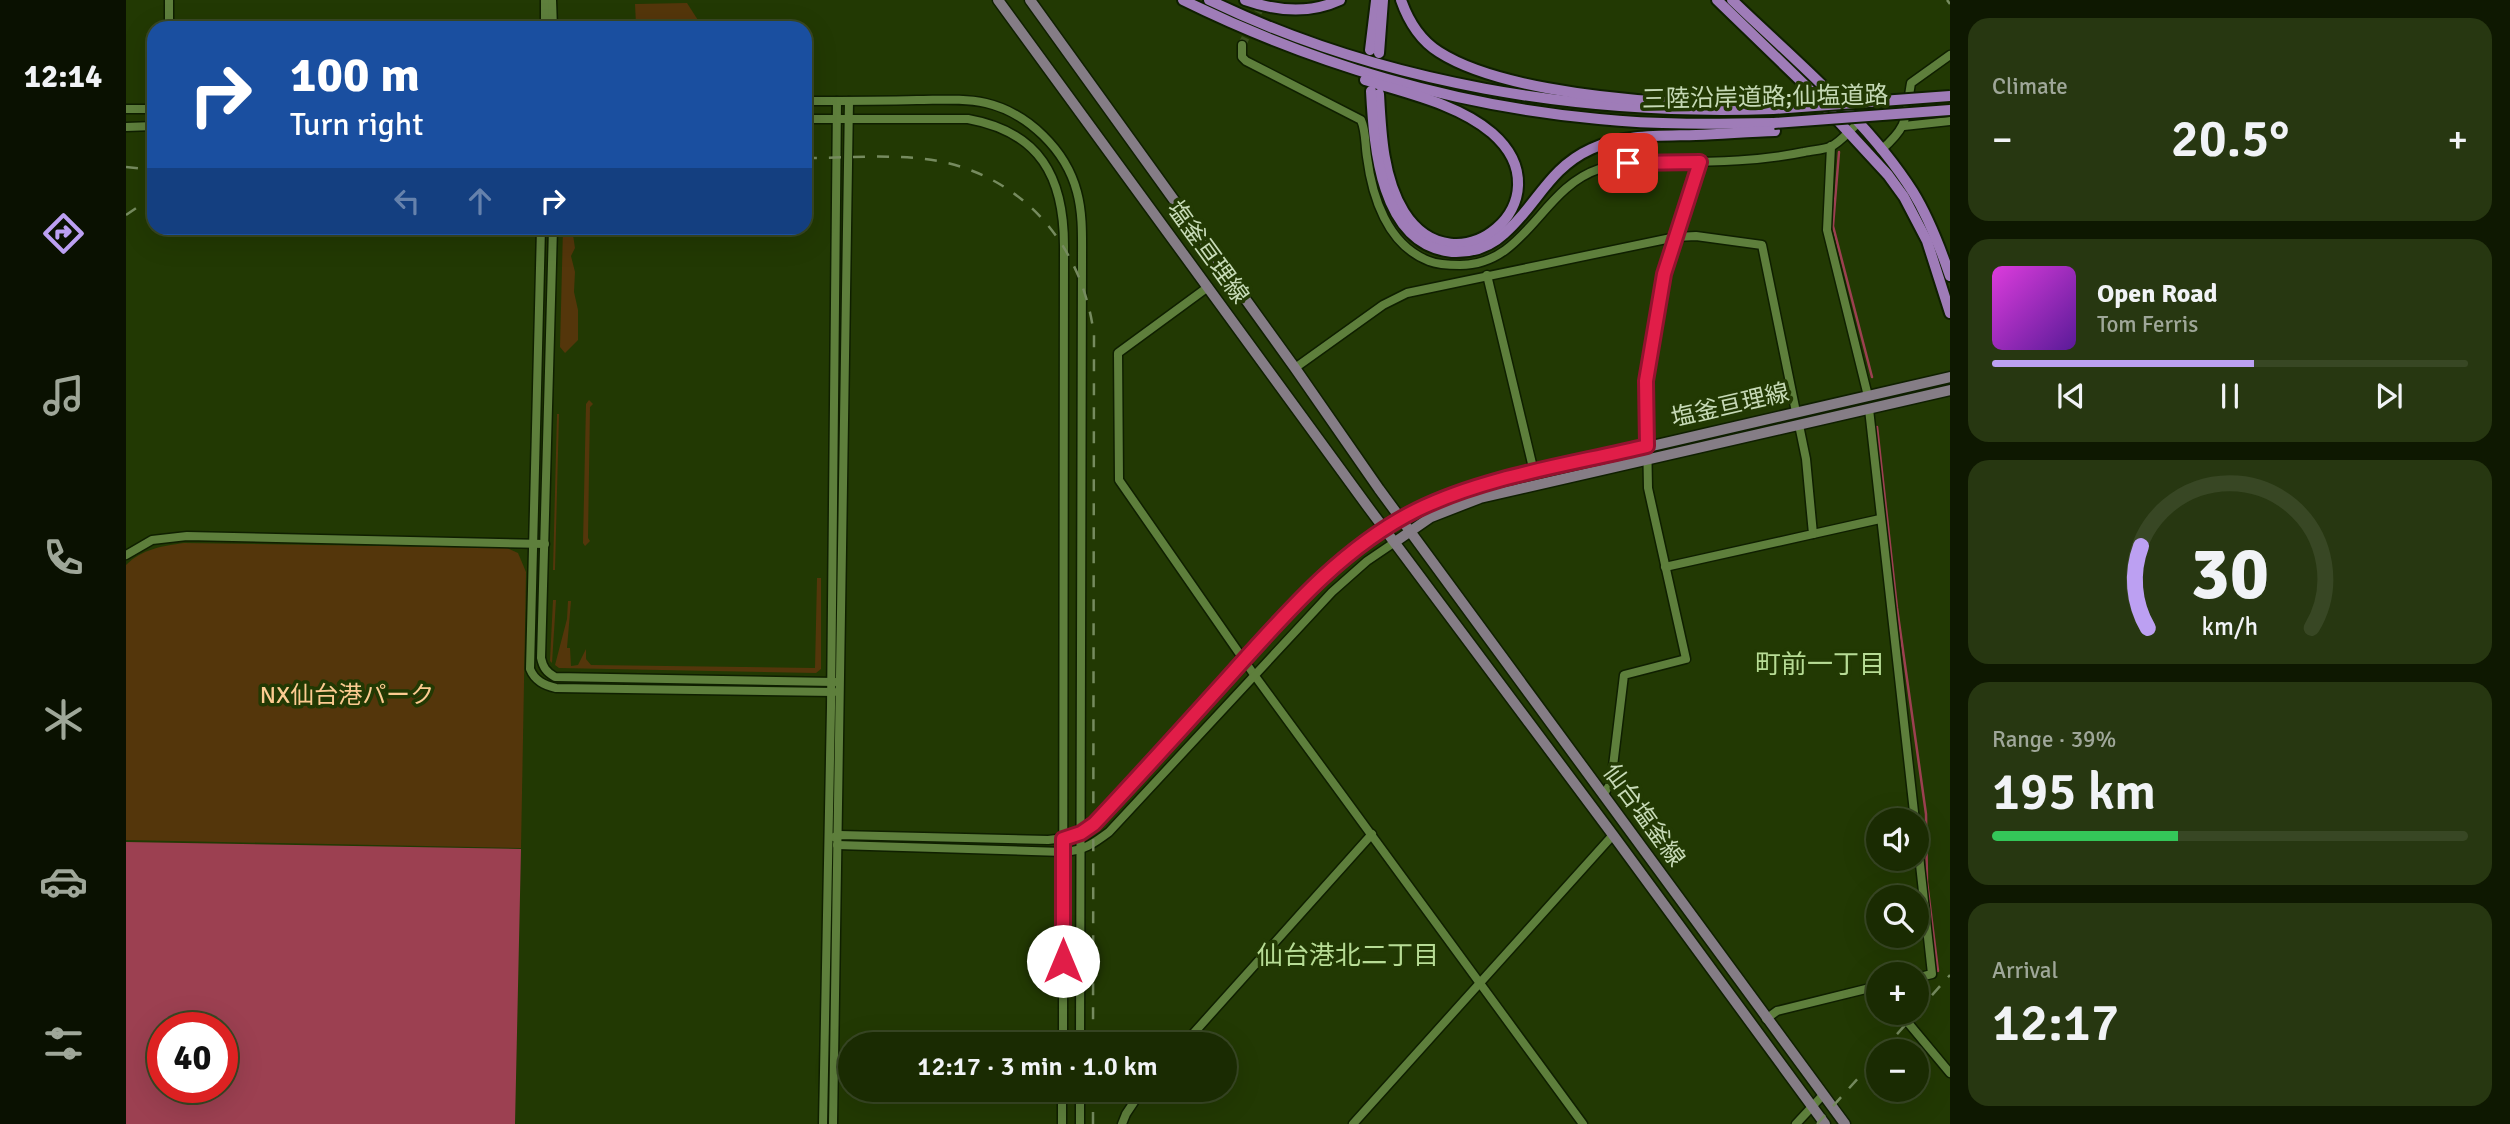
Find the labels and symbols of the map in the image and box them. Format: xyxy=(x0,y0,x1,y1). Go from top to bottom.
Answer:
street label: 三陸沿岸道路;仙塩道路 xyxy=(1641,80,1889,114)
pin xyxy=(1598,133,1658,193)
street label: 塩釜亘理線 xyxy=(1161,195,1255,309)
street label: 塩釜亘理線 xyxy=(1668,377,1792,433)
district label: 町前一丁目 xyxy=(1755,649,1885,681)
park label: NX仙台港パーク xyxy=(260,680,434,710)
street label: 仙台塩釜線 xyxy=(1597,758,1691,872)
position arrow xyxy=(1026,924,1100,998)
district label: 仙台港北二丁目 xyxy=(1257,940,1439,972)
speed limit sign: 40 xyxy=(147,1012,238,1103)

